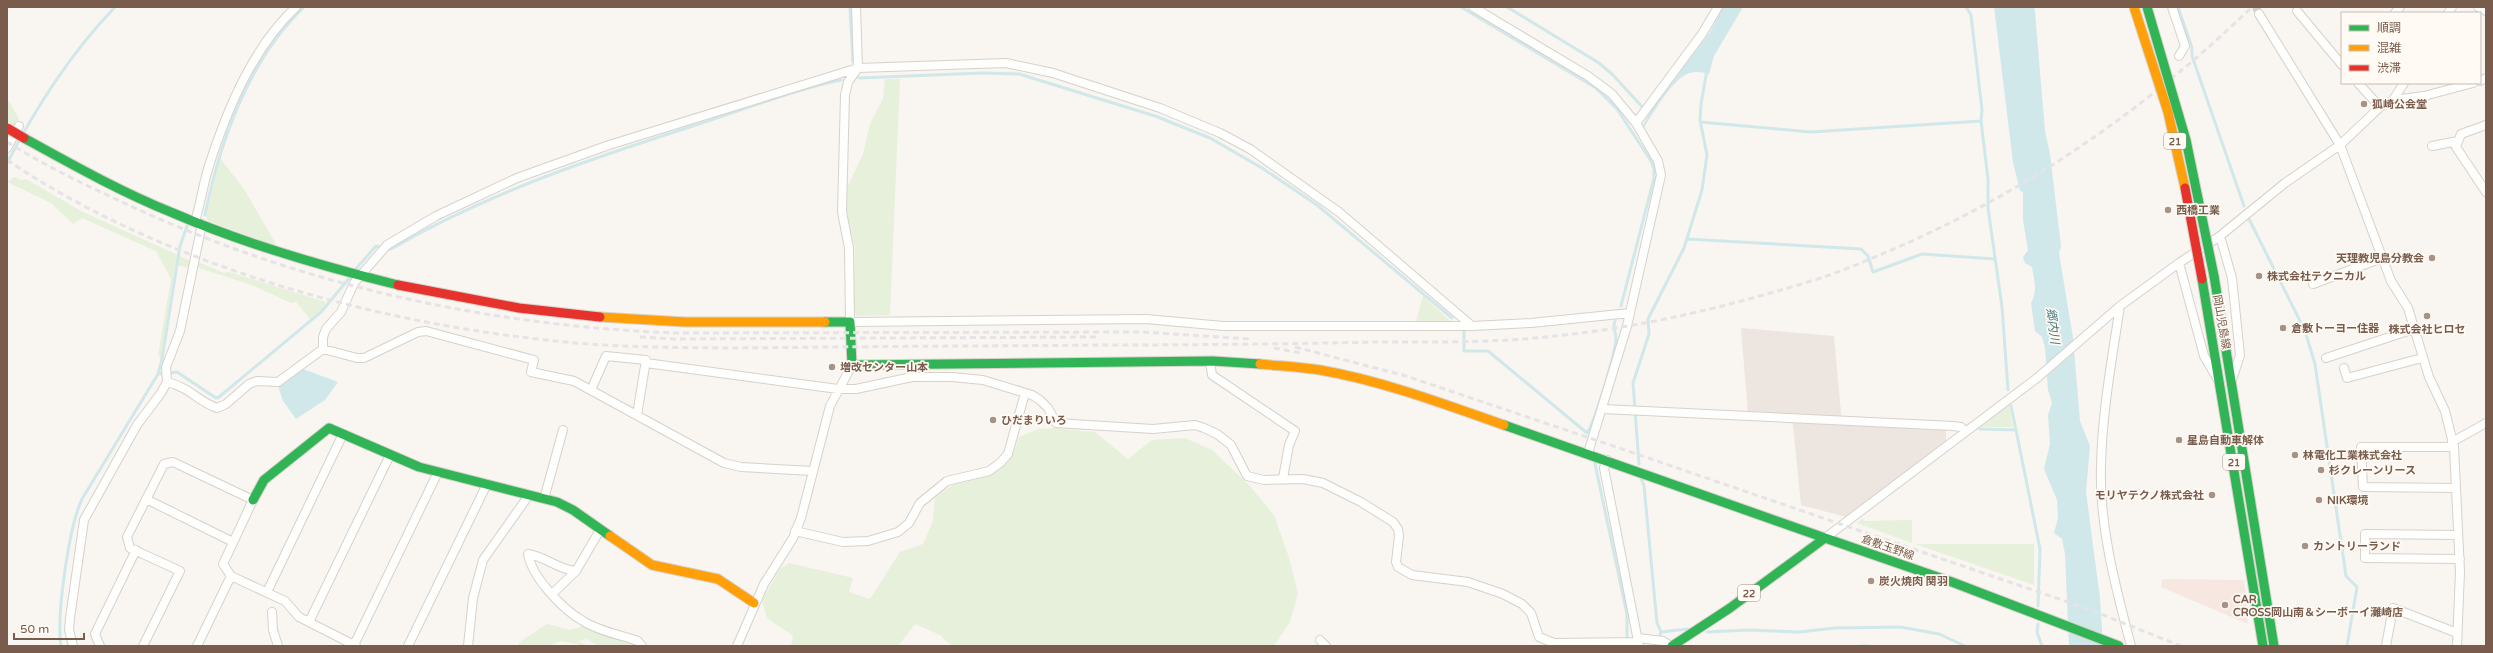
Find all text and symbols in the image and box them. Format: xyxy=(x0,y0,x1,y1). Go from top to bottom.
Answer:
legend xyxy=(2341,12,2481,84)
text: 順調 xyxy=(2377,21,2401,35)
text: 混雑 xyxy=(2377,41,2401,55)
text: 渋滞 xyxy=(2377,61,2401,75)
place label: 狐崎公会堂 xyxy=(2372,98,2427,111)
marker: 狐崎公会堂 xyxy=(2359,99,2369,109)
road number: 21 xyxy=(2164,133,2186,149)
place label: 西橋工業 xyxy=(2176,204,2220,217)
marker: 西橋工業 xyxy=(2163,205,2173,215)
place label: 天理教児島分教会 xyxy=(2336,252,2424,265)
marker: 天理教児島分教会 xyxy=(2427,253,2437,263)
place label: 株式会社テクニカル xyxy=(2267,270,2366,283)
marker: 株式会社テクニカル xyxy=(2254,271,2264,281)
street label: 岡山児島線 xyxy=(2210,294,2233,350)
water label: 郷内川 xyxy=(2044,307,2062,347)
marker: 株式会社ヒロセ xyxy=(2422,311,2432,321)
place label: 倉敷トーヨー住器 xyxy=(2291,322,2380,335)
marker: 倉敷トーヨー住器 xyxy=(2278,323,2288,333)
place label: 株式会社ヒロセ xyxy=(2389,323,2466,336)
place label: 増改センター山本 xyxy=(840,361,928,374)
marker: 増改センター山本 xyxy=(827,362,837,372)
place label: ひだまりいろ xyxy=(1001,414,1067,427)
marker: ひだまりいろ xyxy=(988,415,998,425)
place label: 星島自動車解体 xyxy=(2187,434,2264,447)
marker: 星島自動車解体 xyxy=(2174,435,2184,445)
place label: 林電化工業株式会社 xyxy=(2303,449,2402,462)
marker: 林電化工業株式会社 xyxy=(2290,450,2300,460)
road number: 21 xyxy=(2223,454,2245,470)
place label: 杉クレーンリース xyxy=(2329,464,2416,477)
marker: 杉クレーンリース xyxy=(2316,465,2326,475)
place label: モリヤテクノ株式会社 xyxy=(2095,489,2204,502)
marker: モリヤテクノ株式会社 xyxy=(2207,490,2217,500)
place label: NIK環境 xyxy=(2327,494,2368,507)
marker: NIK環境 xyxy=(2314,495,2324,505)
street label: 倉敷玉野線 xyxy=(1860,532,1916,563)
place label: カントリーランド xyxy=(2313,540,2401,553)
marker: カントリーランド xyxy=(2300,541,2310,551)
place label: 炭火焼肉 関羽 xyxy=(1879,575,1948,588)
marker: 炭火焼肉 関羽 xyxy=(1866,576,1876,586)
road number: 22 xyxy=(1738,585,1760,601)
place label: CAR CROSS岡山南＆シーボーイ灘崎店 xyxy=(2233,593,2403,619)
marker: CAR CROSS岡山南＆シーボーイ灘崎店 xyxy=(2220,600,2230,610)
scale bar xyxy=(14,615,84,641)
text: 50 m xyxy=(20,622,49,636)

